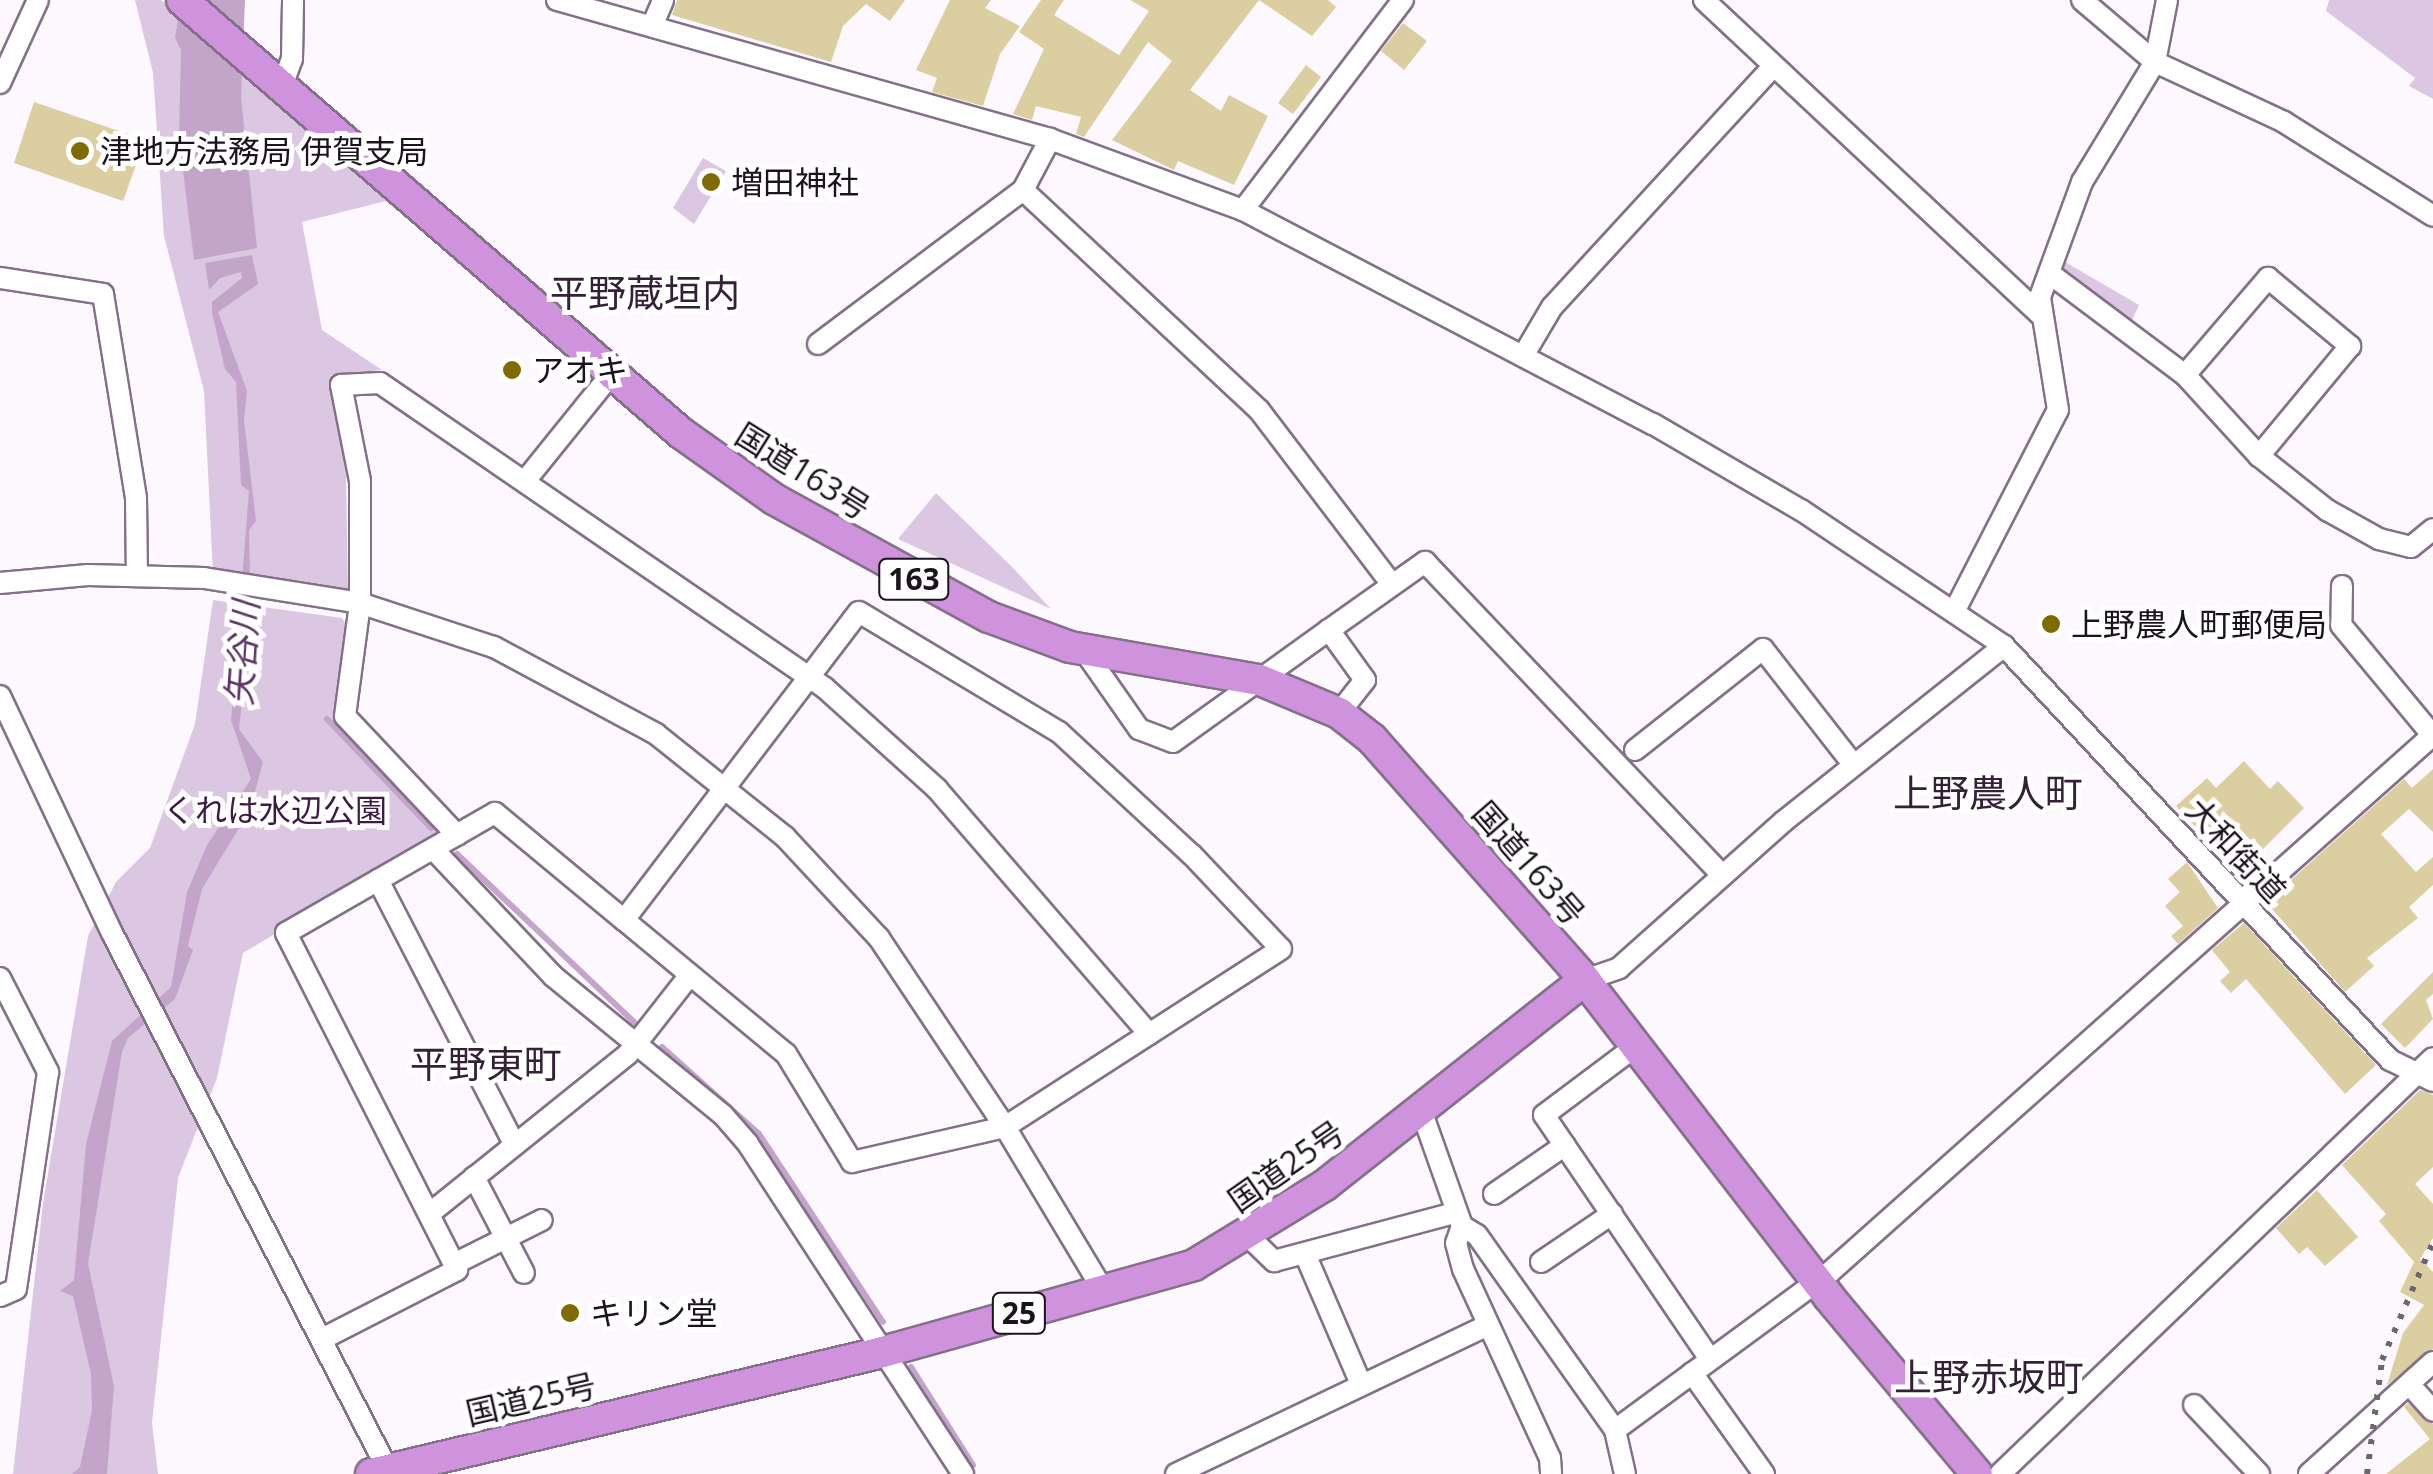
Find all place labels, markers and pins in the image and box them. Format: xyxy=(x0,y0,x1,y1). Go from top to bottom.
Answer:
place label: 津地方法務局 伊賀支局 xyxy=(100,132,428,170)
marker: 津地方法務局 伊賀支局 xyxy=(69,140,91,162)
place label: 増田神社 xyxy=(731,163,859,201)
marker: 増田神社 xyxy=(700,171,722,193)
place label: アオキ xyxy=(532,351,628,389)
marker: アオキ xyxy=(501,359,523,381)
place label: 上野農人町郵便局 xyxy=(2071,605,2327,643)
marker: 上野農人町郵便局 xyxy=(2040,613,2062,635)
place label: キリン堂 xyxy=(590,1294,718,1332)
marker: キリン堂 xyxy=(559,1302,581,1324)

